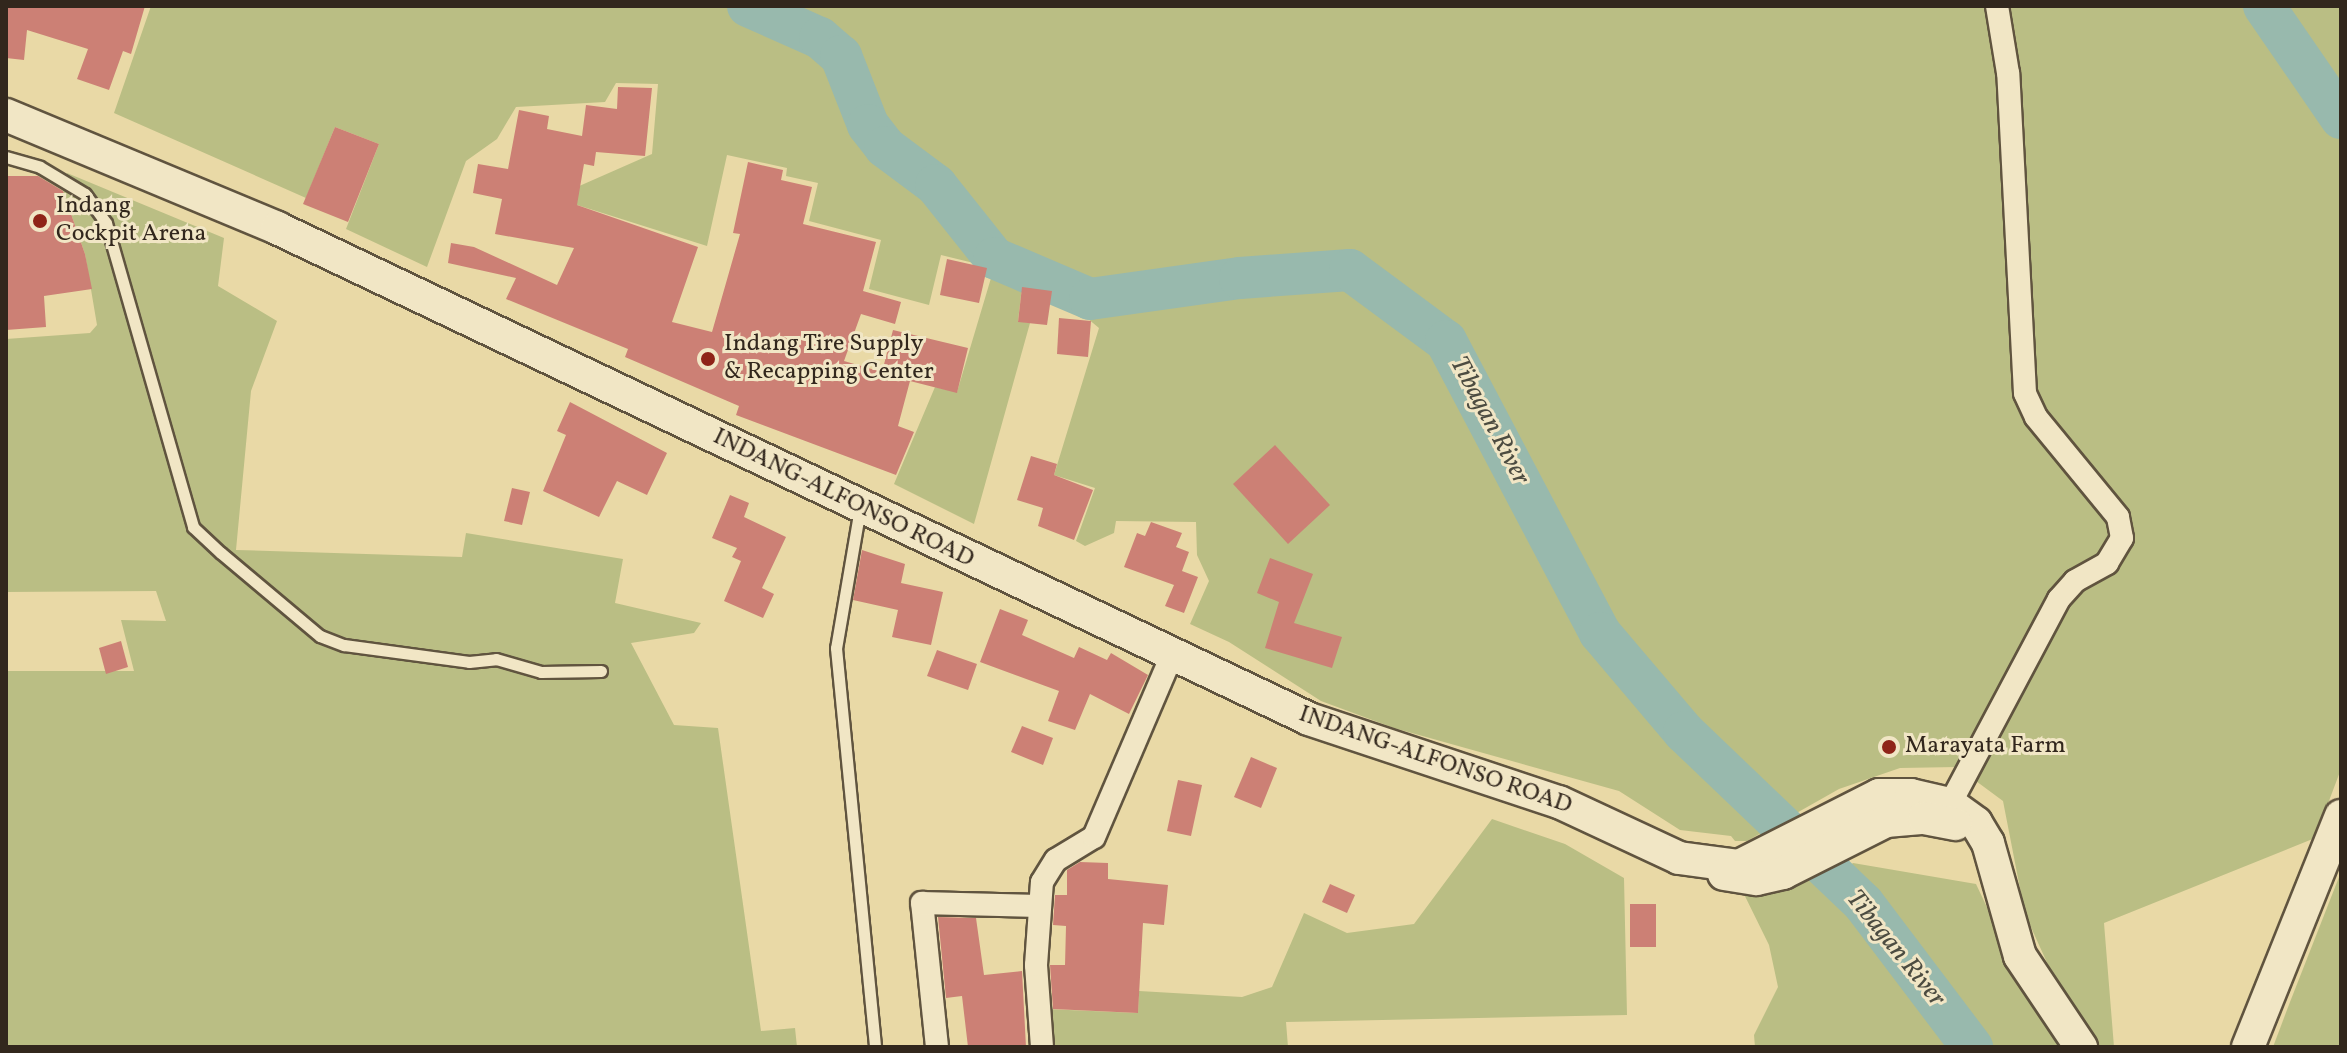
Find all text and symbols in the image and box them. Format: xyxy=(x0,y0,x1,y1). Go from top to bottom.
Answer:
place label: Indang Cockpit Arena xyxy=(56,193,206,249)
marker: Indang Cockpit Arena xyxy=(31,212,49,230)
place label: Indang Tire Supply & Recapping Center xyxy=(724,331,934,387)
marker: Indang Tire Supply & Recapping Center xyxy=(699,350,717,368)
water label: Tibagan River xyxy=(1442,352,1536,490)
street label: INDANG-ALFONSO ROAD xyxy=(708,423,978,575)
street label: INDANG-ALFONSO ROAD xyxy=(1295,701,1575,821)
place label: Marayata Farm xyxy=(1905,733,2066,761)
marker: Marayata Farm xyxy=(1880,738,1898,756)
water label: Tibagan River xyxy=(1839,884,1951,1014)

